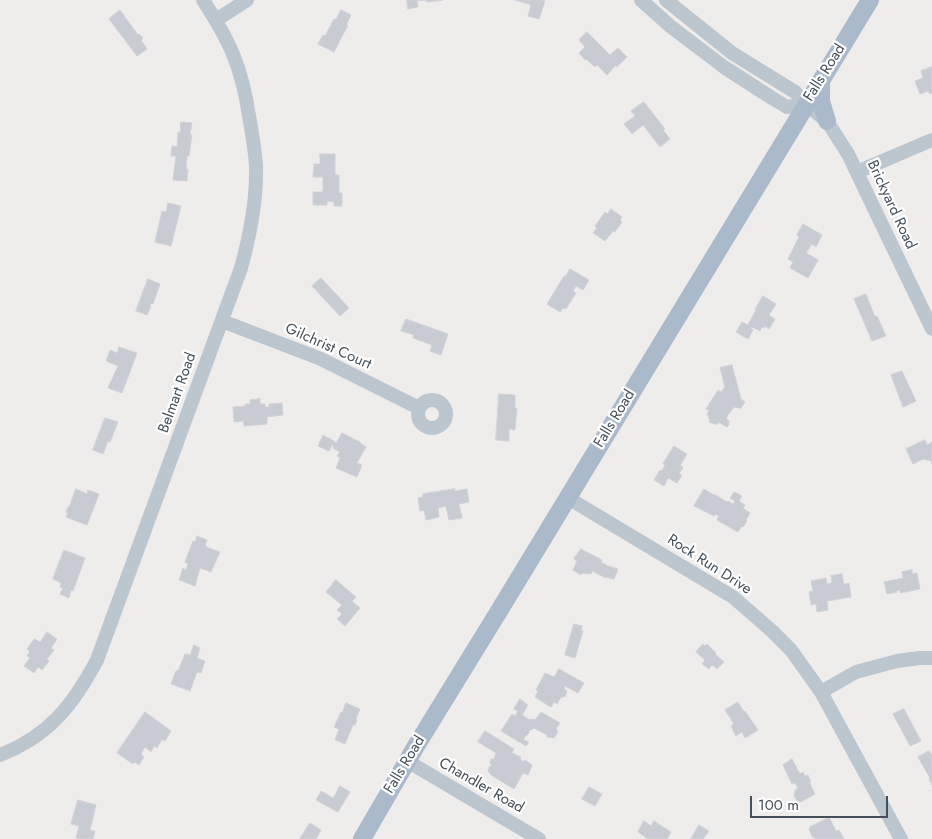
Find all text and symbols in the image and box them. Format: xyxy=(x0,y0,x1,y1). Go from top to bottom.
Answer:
street label: Falls Road xyxy=(800,41,850,105)
street label: Brickyard Road xyxy=(863,158,919,252)
street label: Gilchrist Court xyxy=(282,320,374,374)
street label: Belmart Road xyxy=(155,350,201,436)
street label: Falls Road xyxy=(591,387,639,451)
street label: Rock Run Drive xyxy=(663,531,755,599)
street label: Falls Road xyxy=(381,733,429,797)
street label: Chandler Road xyxy=(435,754,527,818)
scale bar xyxy=(752,786,890,818)
text: 100 m xyxy=(758,794,799,816)

